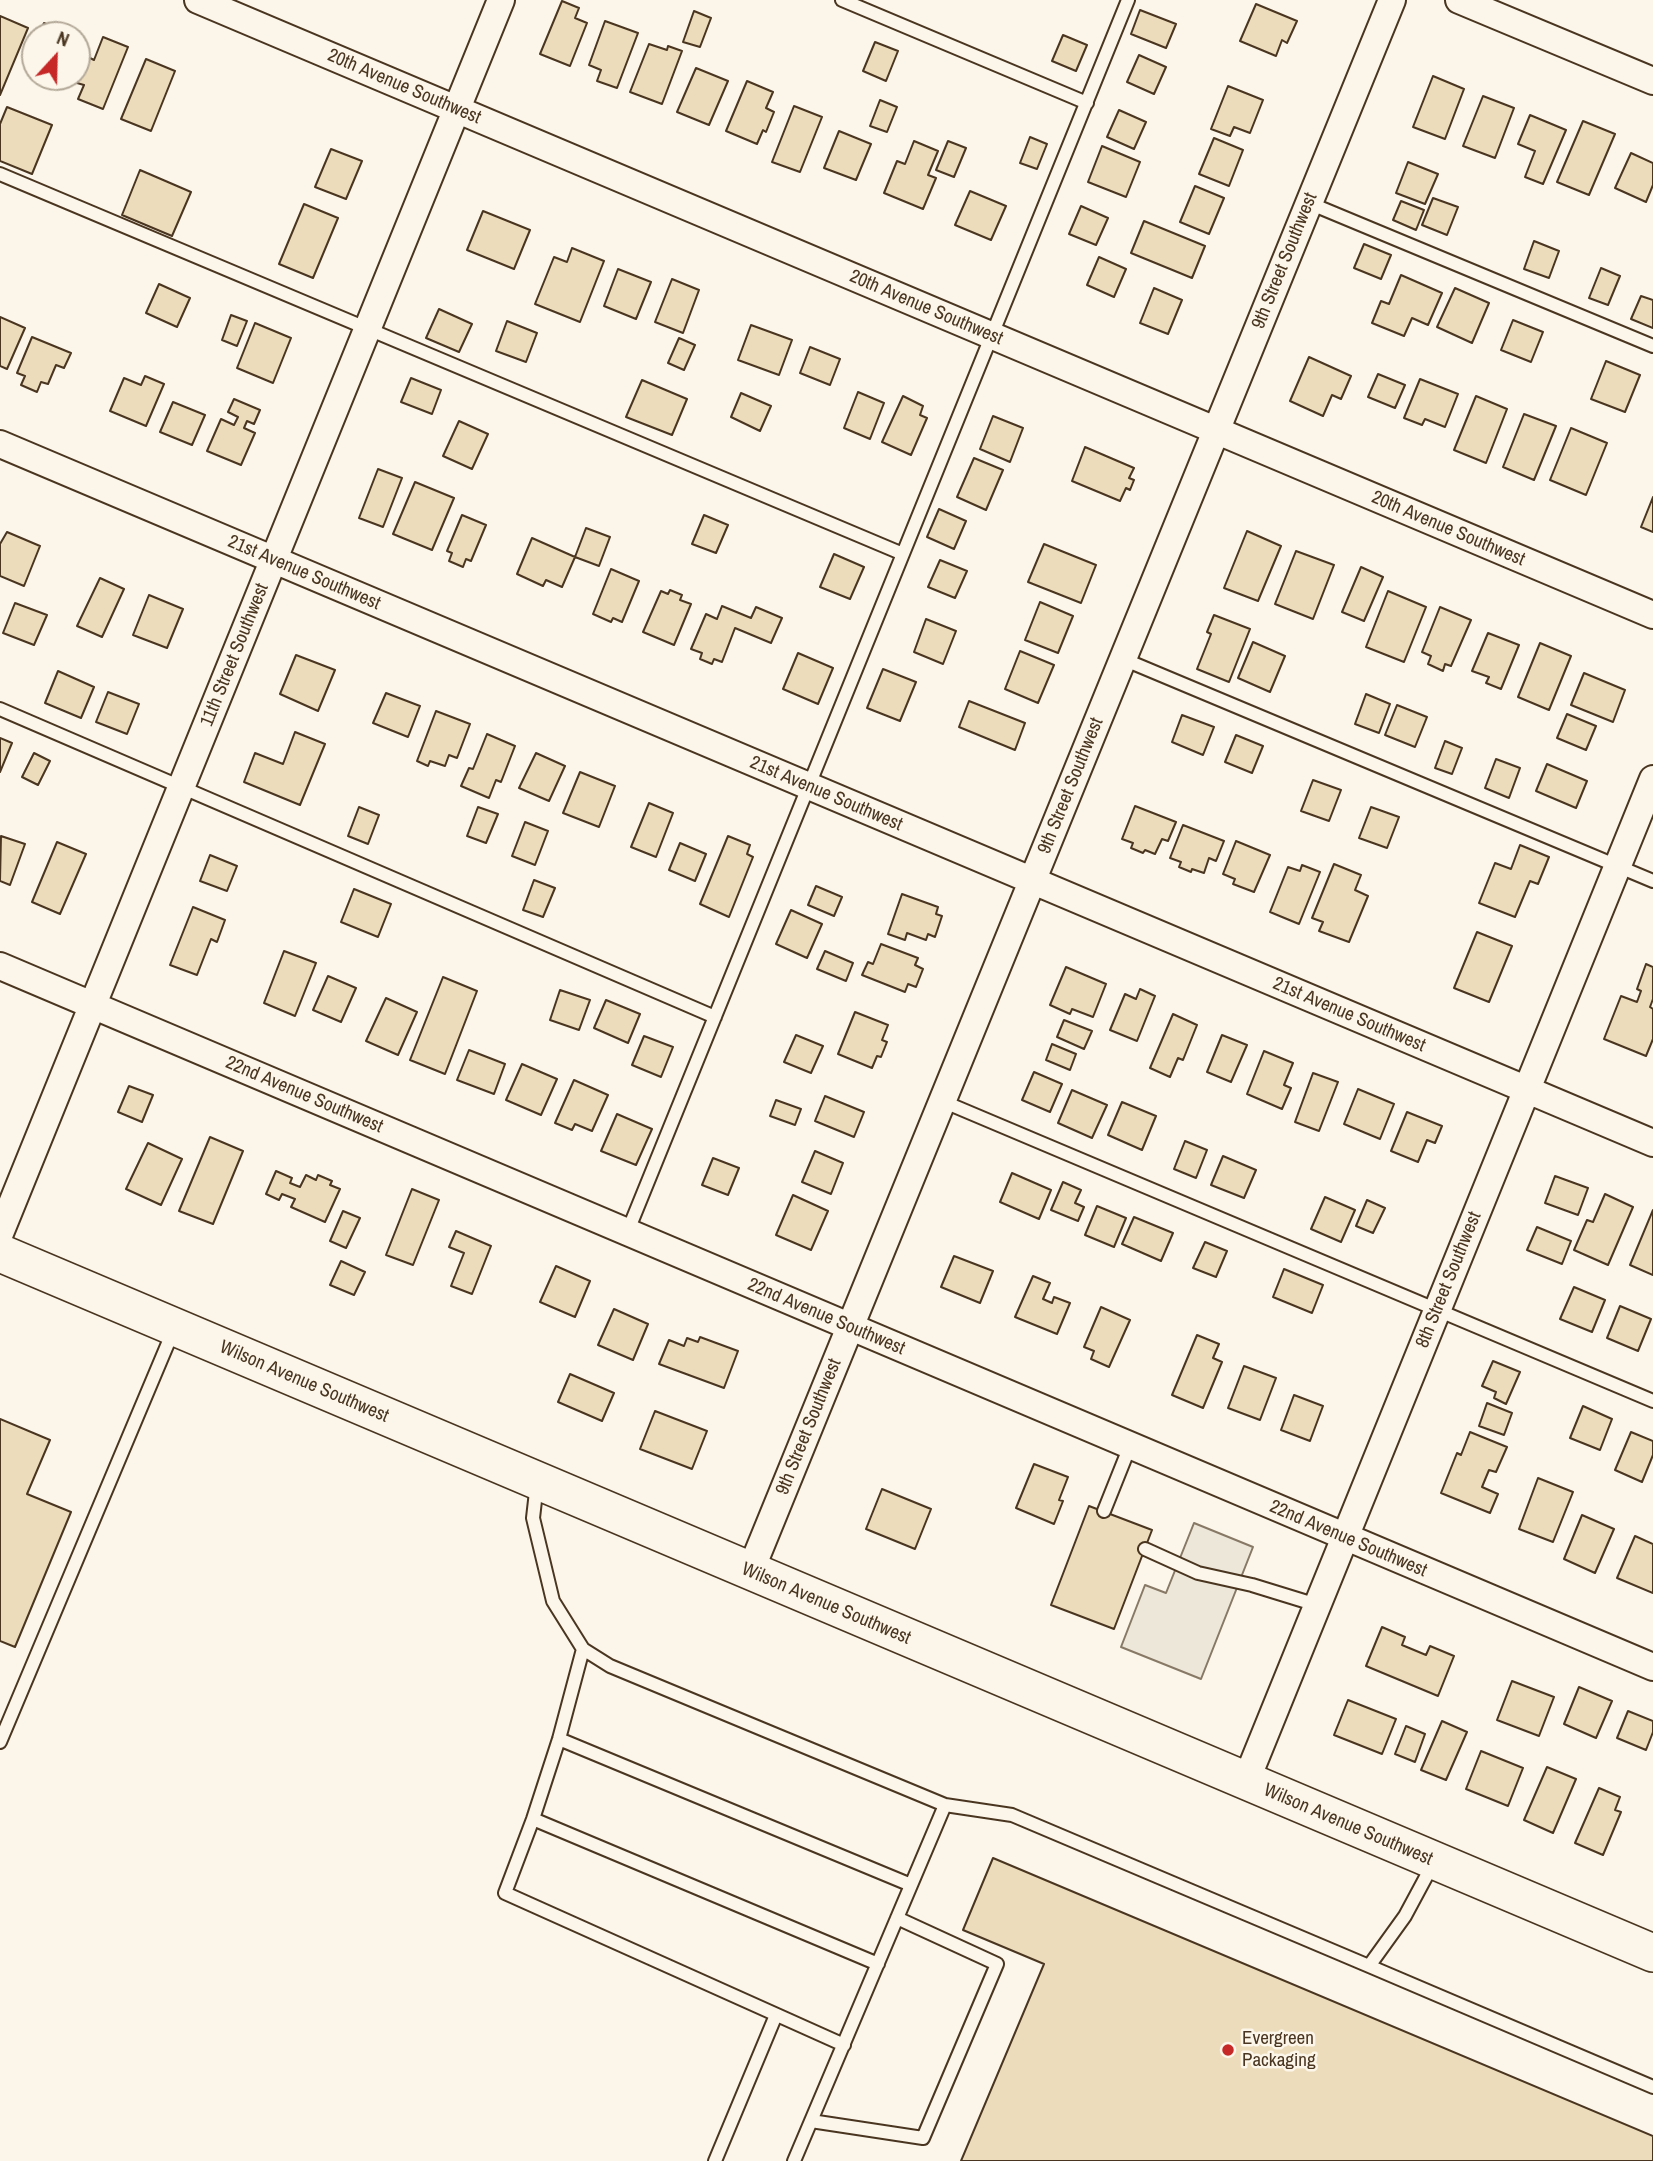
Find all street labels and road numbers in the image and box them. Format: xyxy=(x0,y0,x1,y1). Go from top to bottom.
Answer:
street label: 20th Avenue Southwest xyxy=(324,44,484,130)
street label: 9th Street Southwest xyxy=(1247,190,1323,332)
street label: 20th Avenue Southwest xyxy=(846,265,1006,351)
street label: 20th Avenue Southwest xyxy=(1368,486,1528,572)
street label: 21st Avenue Southwest xyxy=(224,531,384,615)
street label: 11th Street Southwest xyxy=(196,580,274,730)
street label: 9th Street Southwest xyxy=(1033,715,1109,857)
street label: 21st Avenue Southwest xyxy=(746,752,906,836)
street label: 21st Avenue Southwest xyxy=(1269,973,1429,1057)
street label: 22nd Avenue Southwest xyxy=(222,1052,386,1138)
street label: 8th Street Southwest xyxy=(1411,1209,1487,1351)
street label: 22nd Avenue Southwest xyxy=(744,1274,908,1360)
street label: Wilson Avenue Southwest xyxy=(216,1336,392,1428)
street label: 9th Street Southwest xyxy=(771,1356,847,1498)
street label: 22nd Avenue Southwest xyxy=(1266,1496,1430,1582)
street label: Wilson Avenue Southwest xyxy=(738,1558,914,1650)
street label: Wilson Avenue Southwest xyxy=(1260,1779,1436,1871)

